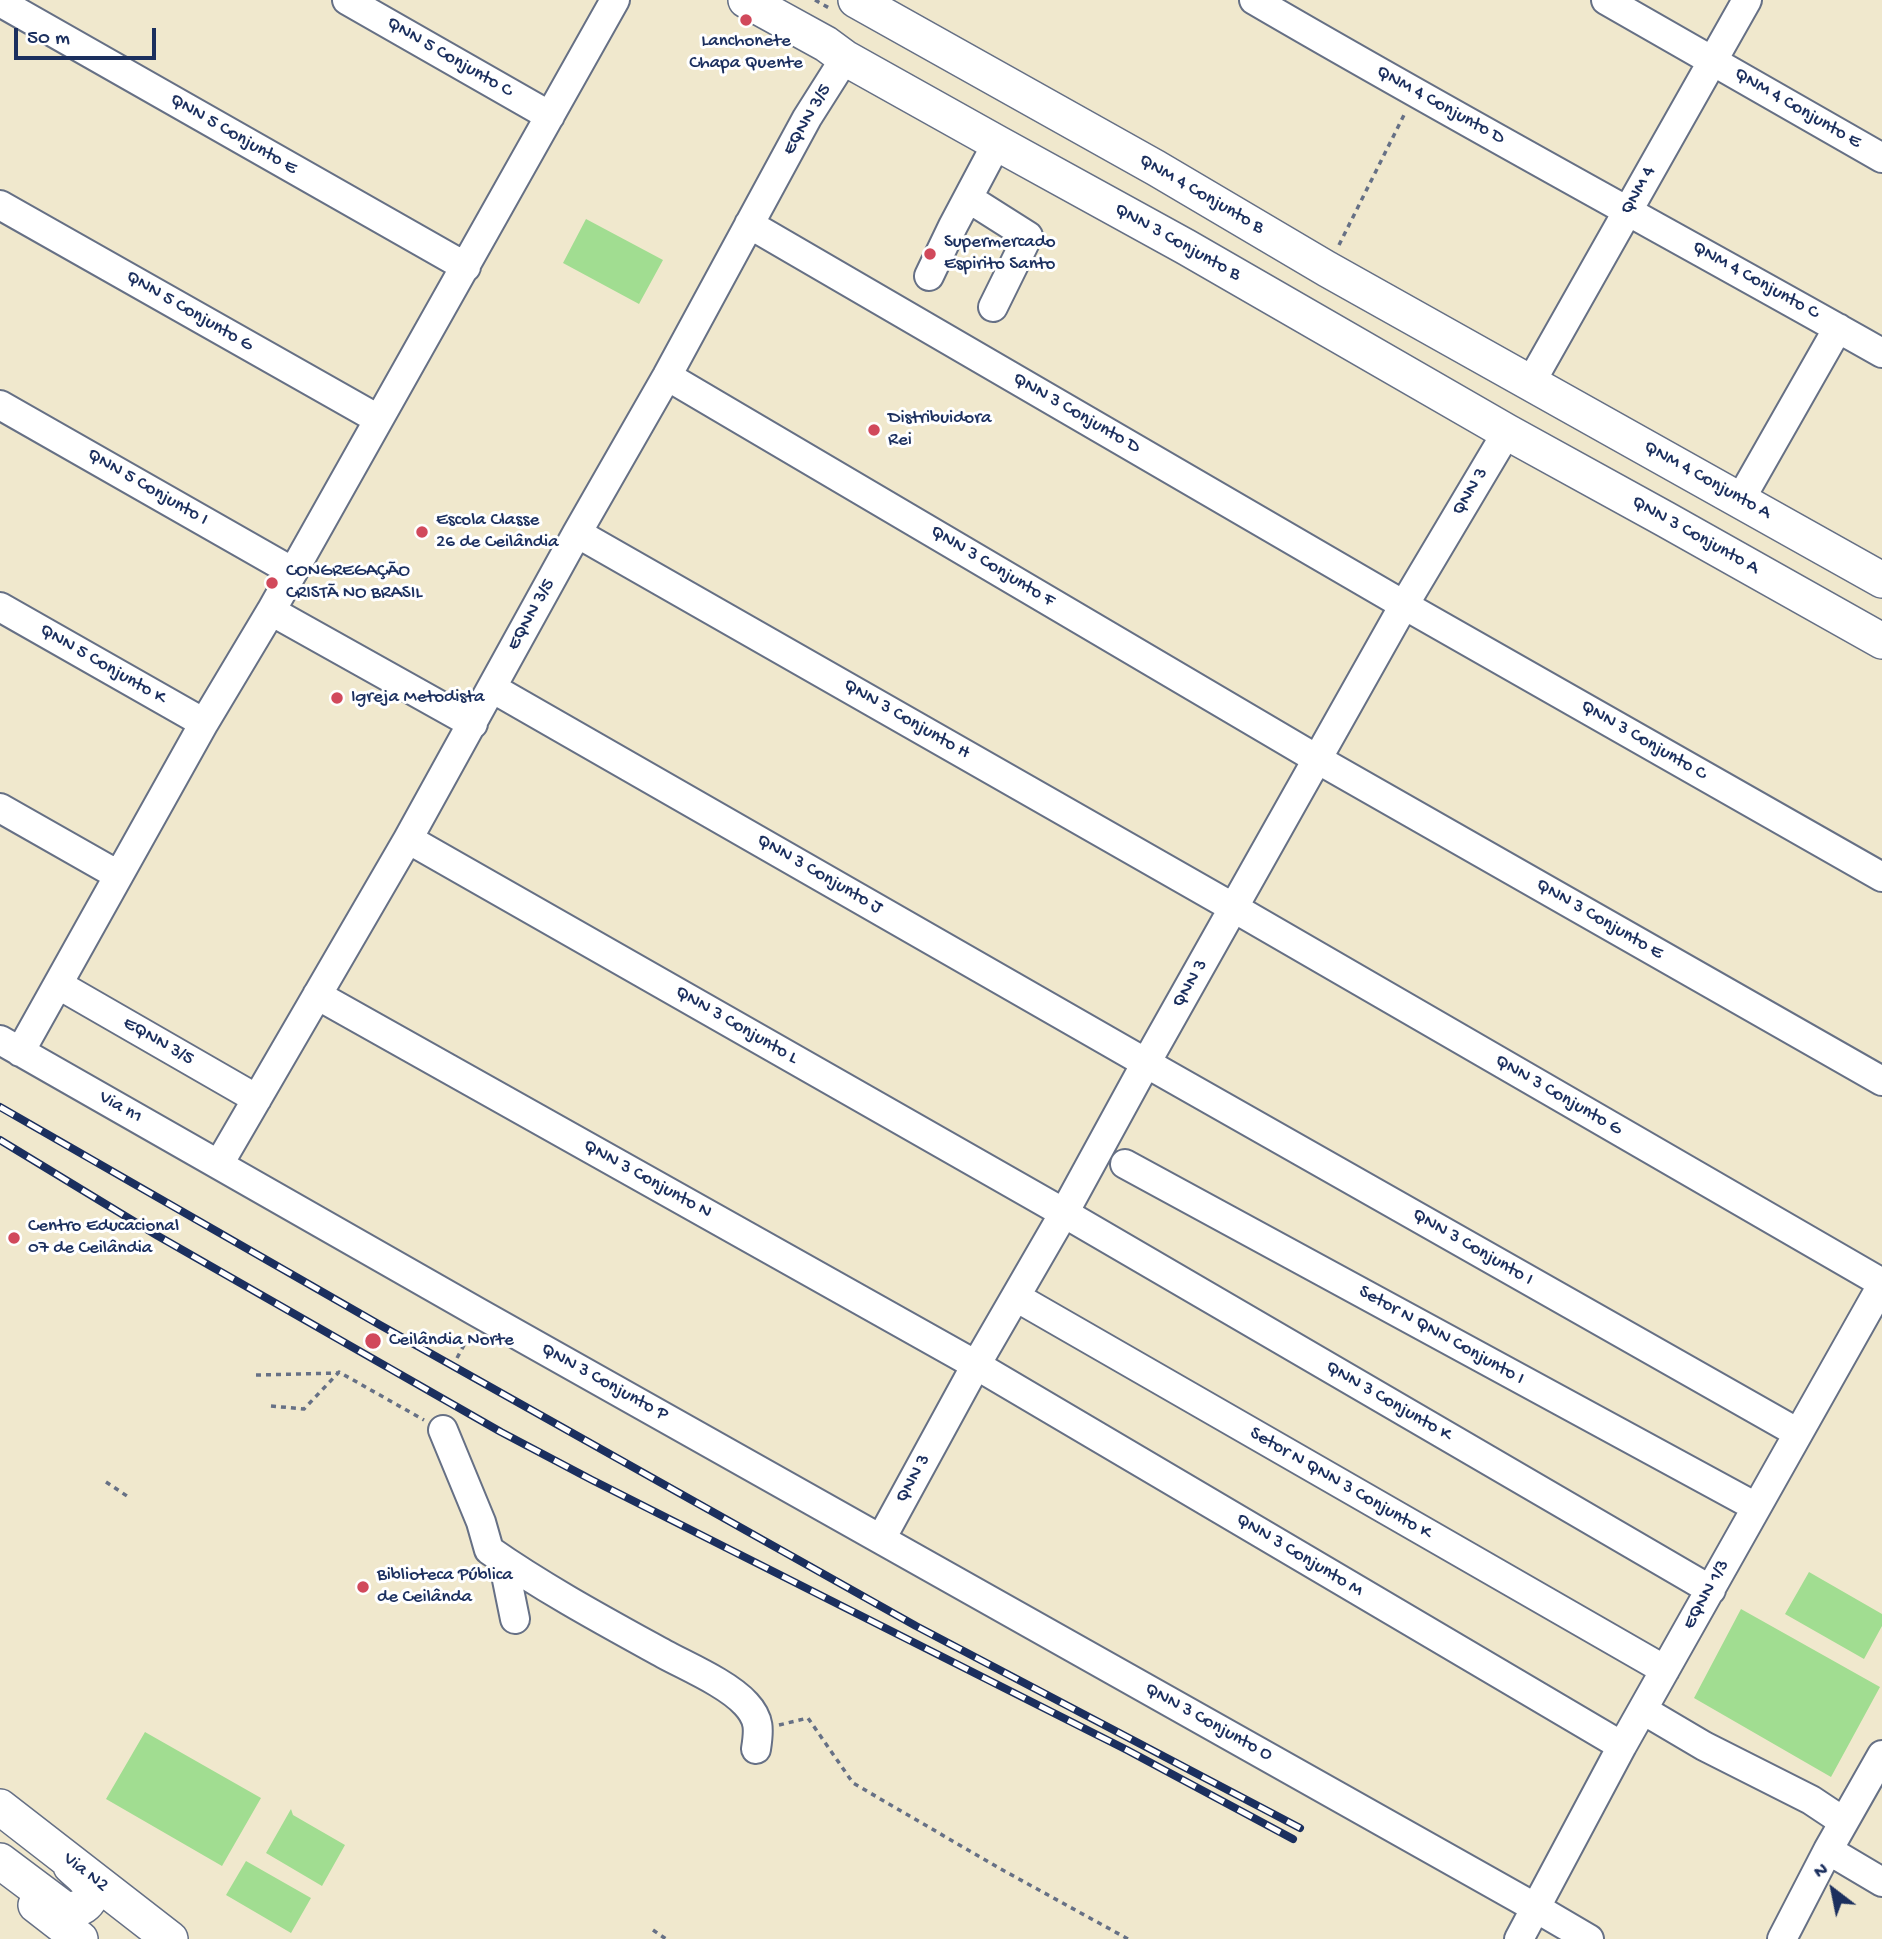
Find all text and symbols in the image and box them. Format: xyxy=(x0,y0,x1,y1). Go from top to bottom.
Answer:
marker: Lanchonete Chapa Quente xyxy=(738,12,754,28)
street label: QNN 5 Conjunto C xyxy=(382,13,516,103)
scale bar xyxy=(18,14,159,58)
text: 50 m xyxy=(27,27,70,52)
place label: Lanchonete Chapa Quente xyxy=(689,31,803,75)
street label: QNM 4 Conjunto D xyxy=(1372,61,1508,151)
street label: QNM 4 Conjunto E xyxy=(1729,63,1865,155)
street label: EQNN 3/5 xyxy=(779,80,837,160)
street label: QNN 5 Conjunto E xyxy=(165,89,301,181)
street label: QNM 4 Conjunto B xyxy=(1134,150,1268,240)
street label: QNM 4 xyxy=(1616,163,1662,219)
street label: QNN 3 Conjunto B xyxy=(1110,199,1244,287)
place label: Supermercado Espirito Santo xyxy=(944,232,1056,276)
street label: QNM 4 Conjunto C xyxy=(1688,237,1822,325)
marker: Supermercado Espirito Santo xyxy=(922,246,938,262)
street label: QNN 5 Conjunto G xyxy=(121,266,257,358)
street label: QNN 3 Conjunto D xyxy=(1008,368,1144,460)
place label: Distribuidora Rei xyxy=(888,408,991,452)
marker: Distribuidora Rei xyxy=(866,422,882,438)
street label: QNM 4 Conjunto A xyxy=(1639,437,1775,525)
street label: QNN 5 Conjunto I xyxy=(82,444,212,532)
street label: QNN 3 xyxy=(1448,464,1494,520)
street label: QNN 3 Conjunto A xyxy=(1627,492,1763,580)
place label: Escola Classe 26 de Ceilândia xyxy=(436,510,559,554)
street label: QNN 3 Conjunto F xyxy=(926,521,1058,613)
marker: Escola Classe 26 de Ceilândia xyxy=(414,524,430,540)
place label: CONGREGAÇÃO CRISTÃ NO BRASIL xyxy=(286,561,422,605)
marker: CONGREGAÇÃO CRISTÃ NO BRASIL xyxy=(264,575,280,591)
street label: EQNN 3/5 xyxy=(503,575,561,655)
street label: QNN 5 Conjunto K xyxy=(35,620,169,710)
street label: QNN 3 Conjunto H xyxy=(839,675,973,765)
place label: Igreja Metodista xyxy=(351,687,485,709)
marker: Igreja Metodista xyxy=(329,690,345,706)
street label: QNN 3 Conjunto C xyxy=(1576,696,1710,786)
street label: QNN 3 Conjunto J xyxy=(752,830,886,920)
street label: QNN 3 Conjunto E xyxy=(1531,874,1667,966)
street label: QNN 3 xyxy=(1168,956,1214,1012)
street label: QNN 3 Conjunto L xyxy=(670,982,802,1070)
street label: EQNN 3/5 xyxy=(118,1013,198,1071)
street label: QNN 3 Conjunto G xyxy=(1490,1050,1626,1142)
street label: Via n1 xyxy=(94,1087,146,1129)
street label: QNN 3 Conjunto N xyxy=(579,1135,715,1225)
street label: QNN 3 Conjunto I xyxy=(1408,1204,1536,1292)
place label: Centro Educacional 07 de Ceilândia xyxy=(28,1216,179,1260)
marker: Centro Educacional 07 de Ceilândia xyxy=(6,1230,22,1246)
street label: Setor N QNN Conjunto I xyxy=(1354,1281,1528,1391)
place label: Ceilândia Norte xyxy=(389,1330,514,1352)
marker: Ceilândia Norte xyxy=(363,1331,383,1351)
street label: QNN 3 Conjunto P xyxy=(537,1339,671,1427)
street label: QNN 3 Conjunto K xyxy=(1321,1357,1455,1447)
street label: Setor N QNN 3 Conjunto K xyxy=(1245,1423,1435,1545)
street label: QNN 3 xyxy=(891,1451,937,1507)
street label: QNN 3 Conjunto M xyxy=(1231,1509,1367,1603)
street label: EQNN 1/3 xyxy=(1679,1556,1735,1634)
place label: Biblioteca Pública de Ceilânda xyxy=(377,1565,513,1609)
marker: Biblioteca Pública de Ceilânda xyxy=(355,1579,371,1595)
street label: QNN 3 Conjunto O xyxy=(1140,1678,1276,1768)
street label: Via N2 xyxy=(58,1848,112,1898)
north arrow xyxy=(1798,1855,1868,1925)
text: N xyxy=(1810,1859,1833,1885)

